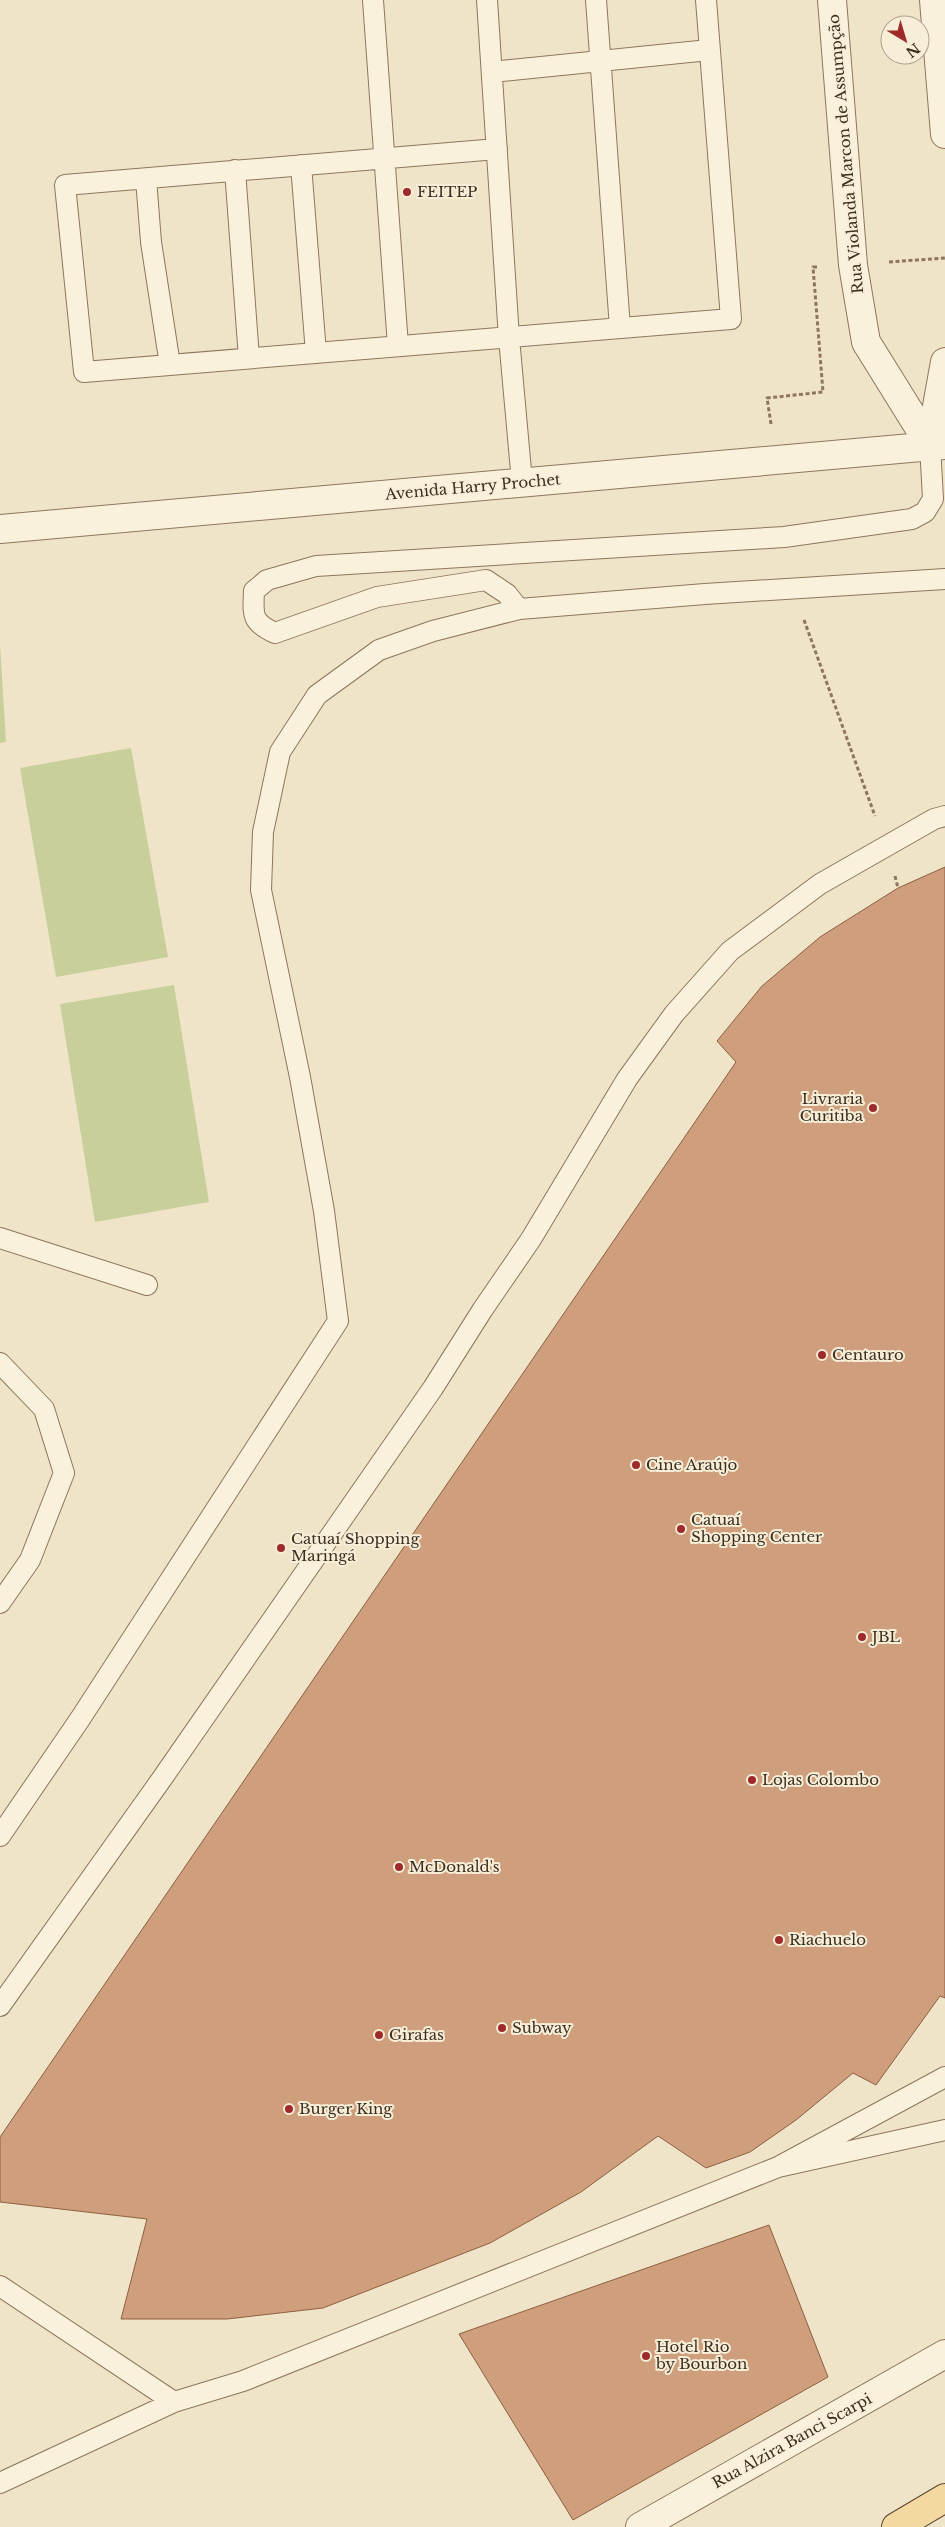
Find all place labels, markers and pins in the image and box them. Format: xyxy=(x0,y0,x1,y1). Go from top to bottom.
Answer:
place label: FEITEP xyxy=(417,182,477,201)
marker: FEITEP xyxy=(401,186,413,198)
place label: Livraria Curitiba xyxy=(800,1089,864,1125)
marker: Livraria Curitiba xyxy=(867,1102,879,1114)
place label: Centauro xyxy=(832,1345,904,1364)
marker: Centauro xyxy=(816,1349,828,1361)
place label: Cine Araújo xyxy=(646,1455,737,1474)
marker: Cine Araújo xyxy=(630,1459,642,1471)
place label: Catuaí Shopping Center xyxy=(691,1510,823,1546)
marker: Catuaí Shopping Center xyxy=(675,1523,687,1535)
place label: Catuaí Shopping Maringá xyxy=(291,1529,420,1565)
marker: Catuaí Shopping Maringá xyxy=(275,1542,287,1554)
place label: JBL xyxy=(870,1627,900,1646)
marker: JBL xyxy=(856,1631,868,1643)
place label: Lojas Colombo xyxy=(762,1770,879,1789)
marker: Lojas Colombo xyxy=(746,1774,758,1786)
place label: McDonald's xyxy=(409,1857,500,1876)
marker: McDonald's xyxy=(393,1861,405,1873)
place label: Riachuelo xyxy=(789,1930,866,1949)
marker: Riachuelo xyxy=(773,1934,785,1946)
place label: Subway xyxy=(512,2018,572,2037)
marker: Subway xyxy=(496,2022,508,2034)
place label: Girafas xyxy=(389,2025,444,2044)
marker: Girafas xyxy=(373,2029,385,2041)
place label: Burger King xyxy=(299,2099,393,2118)
marker: Burger King xyxy=(283,2103,295,2115)
place label: Hotel Rio by Bourbon xyxy=(655,2337,747,2373)
marker: Hotel Rio by Bourbon xyxy=(640,2350,652,2362)

